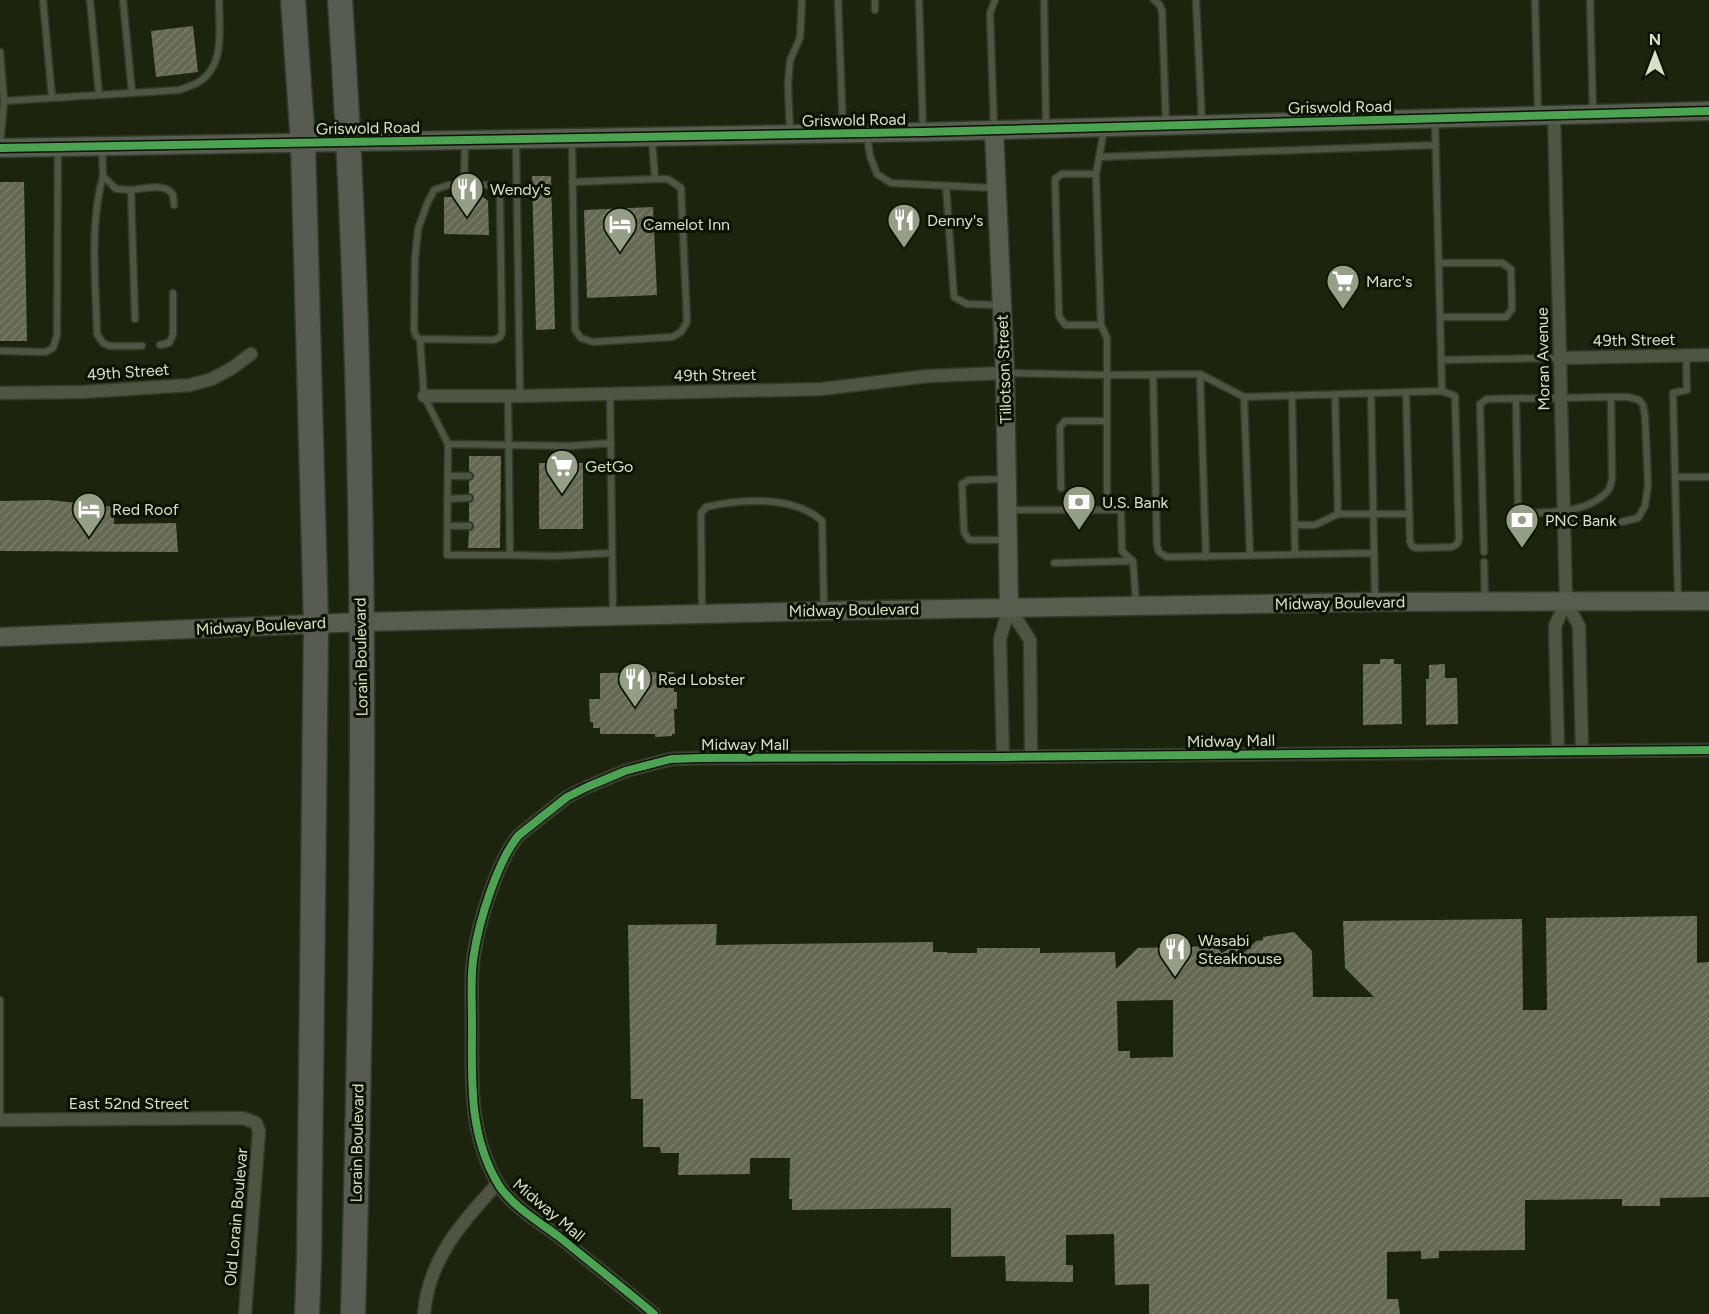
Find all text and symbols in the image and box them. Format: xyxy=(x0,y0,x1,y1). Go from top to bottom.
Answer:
north arrow xyxy=(1625,24,1685,84)
text: N xyxy=(1649,30,1661,49)
street label: Griswold Road xyxy=(1288,97,1392,117)
street label: Griswold Road xyxy=(802,110,906,130)
street label: Griswold Road xyxy=(316,118,420,138)
restaurant icon: Wendy's xyxy=(449,171,485,218)
place label: Wendy's xyxy=(490,180,551,199)
restaurant icon: Denny's xyxy=(886,202,922,249)
hotel icon: Camelot Inn xyxy=(602,206,638,253)
place label: Denny's xyxy=(927,211,984,230)
place label: Camelot Inn xyxy=(643,215,730,234)
supermarket icon: Marc's xyxy=(1325,263,1361,310)
place label: Marc's xyxy=(1366,272,1412,291)
street label: Moran Avenue xyxy=(1533,307,1553,411)
street label: Tillotson Street xyxy=(993,314,1015,424)
street label: 49th Street xyxy=(1592,330,1676,350)
street label: 49th Street xyxy=(86,360,170,384)
street label: 49th Street xyxy=(673,365,757,385)
supermarket icon: GetGo xyxy=(544,448,580,495)
place label: GetGo xyxy=(585,457,633,476)
bank icon: U.S. Bank xyxy=(1061,484,1097,531)
hotel icon: Red Roof xyxy=(71,491,107,538)
place label: U.S. Bank xyxy=(1102,493,1169,512)
place label: Red Roof xyxy=(112,500,179,519)
bank icon: PNC Bank xyxy=(1504,502,1540,549)
place label: PNC Bank xyxy=(1545,511,1617,530)
street label: Midway Boulevard xyxy=(1275,592,1405,614)
street label: Lorain Boulevard xyxy=(350,597,372,717)
street label: Midway Boulevard xyxy=(789,599,919,621)
street label: Midway Boulevard xyxy=(195,613,327,639)
restaurant icon: Red Lobster xyxy=(617,661,653,708)
place label: Red Lobster xyxy=(658,670,745,689)
street label: Midway Mall xyxy=(1187,731,1275,751)
street label: Midway Mall xyxy=(701,735,789,754)
restaurant icon: Wasabi Steakhouse xyxy=(1157,931,1193,978)
place label: Wasabi Steakhouse xyxy=(1198,931,1282,968)
street label: Lorain Boulevard xyxy=(346,1083,368,1203)
street label: East 52nd Street xyxy=(69,1094,189,1113)
street label: Old Lorain Boulevar xyxy=(220,1146,252,1287)
street label: Midway Mall xyxy=(509,1174,589,1246)

